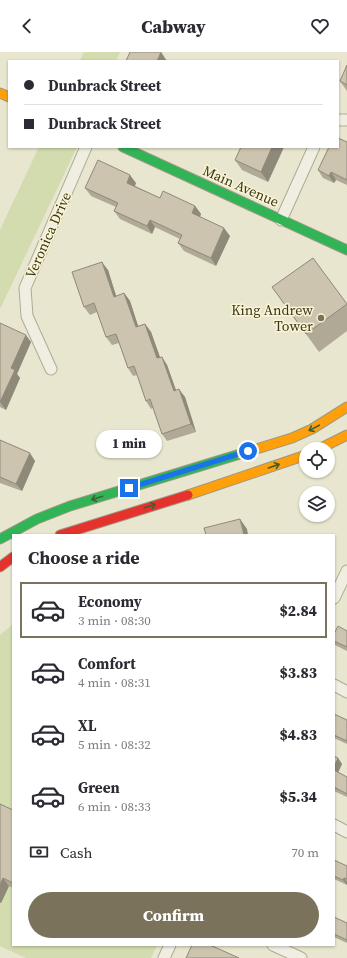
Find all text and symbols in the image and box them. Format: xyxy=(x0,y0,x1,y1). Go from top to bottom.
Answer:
text: Cabway xyxy=(141,14,206,39)
icon: back xyxy=(16,15,38,37)
icon: heart xyxy=(309,15,331,37)
text: Dunbrack Street xyxy=(48,75,161,96)
text: Dunbrack Street xyxy=(48,113,161,134)
street label: Main Avenue xyxy=(200,160,282,212)
street label: Veronica Drive xyxy=(20,189,76,281)
place label: King Andrew Tower xyxy=(231,300,313,336)
marker: King Andrew Tower xyxy=(316,313,326,323)
one-way arrow xyxy=(308,425,320,432)
callout: 1 min xyxy=(96,430,162,458)
text: 1 min xyxy=(112,435,146,452)
route start xyxy=(239,442,257,460)
map controls xyxy=(299,442,335,522)
button: locate xyxy=(299,442,335,478)
one-way arrow xyxy=(268,462,280,470)
route end xyxy=(120,479,138,497)
button: layers xyxy=(299,486,335,522)
one-way arrow xyxy=(91,495,104,502)
one-way arrow xyxy=(144,502,157,509)
text: Choose a ride xyxy=(28,545,140,570)
text: Economy xyxy=(78,591,142,612)
icon: car xyxy=(30,592,66,628)
text: $2.84 xyxy=(279,600,317,621)
text: 3 min · 08:30 xyxy=(78,612,151,629)
text: Comfort xyxy=(78,653,136,674)
icon: car xyxy=(30,654,66,690)
text: $3.83 xyxy=(279,662,317,683)
text: 4 min · 08:31 xyxy=(78,674,151,691)
text: XL xyxy=(78,715,97,736)
icon: car xyxy=(30,716,66,752)
text: $4.83 xyxy=(279,724,317,745)
text: 5 min · 08:32 xyxy=(78,736,151,753)
text: Green xyxy=(78,777,120,798)
icon: car xyxy=(30,778,66,814)
text: $5.34 xyxy=(279,786,317,807)
text: 6 min · 08:33 xyxy=(78,798,151,815)
icon: cash xyxy=(28,841,50,863)
text: Cash xyxy=(60,842,92,863)
text: 70 m xyxy=(291,844,319,861)
button: Confirm xyxy=(28,892,319,938)

